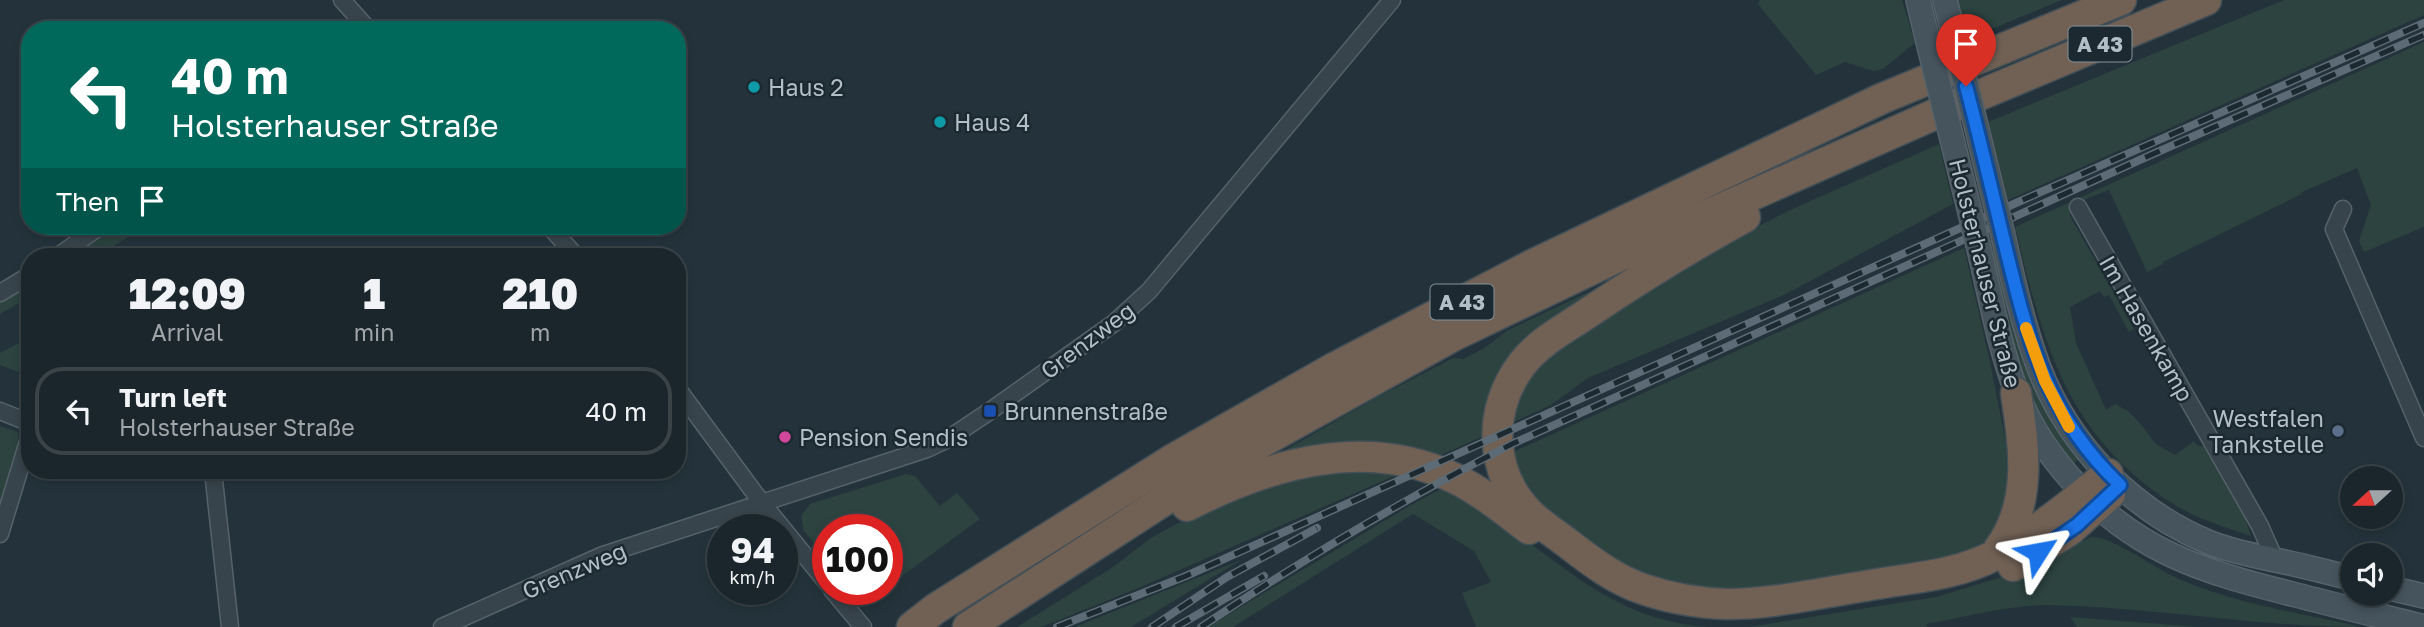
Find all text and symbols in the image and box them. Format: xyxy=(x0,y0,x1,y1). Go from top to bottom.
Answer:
pin xyxy=(1936,14,1996,86)
icon: arrive xyxy=(1947,25,1985,63)
road number: A 43 xyxy=(2068,26,2132,61)
text: 40 m xyxy=(171,46,289,105)
icon: left xyxy=(56,49,147,140)
place label: Haus 2 xyxy=(768,73,844,101)
marker: Haus 2 xyxy=(746,79,762,95)
text: Holsterhauser Straße xyxy=(171,106,499,144)
place label: Haus 4 xyxy=(954,108,1030,136)
marker: Haus 4 xyxy=(932,114,948,130)
street label: Holsterhauser Straße xyxy=(1944,155,2028,391)
icon: arrive xyxy=(133,182,171,220)
text: Then xyxy=(56,186,119,217)
street label: Im Hasenkamp xyxy=(2094,250,2200,406)
text: 12:09 xyxy=(129,268,246,318)
text: 1 xyxy=(363,268,385,318)
text: 210 xyxy=(502,268,578,318)
road number: A 43 xyxy=(1430,284,1494,320)
street label: Grenzweg xyxy=(1035,296,1139,384)
text: Arrival xyxy=(151,318,223,346)
text: min xyxy=(354,318,394,346)
text: m xyxy=(530,318,550,346)
text: Turn left xyxy=(119,382,227,413)
icon: left xyxy=(60,392,98,430)
text: 40 m xyxy=(586,396,647,427)
place label: Brunnenstraße xyxy=(1004,397,1168,425)
marker: Brunnenstraße xyxy=(982,403,998,419)
place label: Westfalen Tankstelle xyxy=(2209,404,2324,458)
text: Holsterhauser Straße xyxy=(119,413,355,441)
place label: Pension Sendis xyxy=(799,423,968,451)
marker: Westfalen Tankstelle xyxy=(2330,423,2346,439)
marker: Pension Sendis xyxy=(777,429,793,445)
north arrow xyxy=(2340,466,2403,528)
map controls xyxy=(2340,466,2403,606)
speed limit sign: 100 xyxy=(812,514,903,605)
position arrow xyxy=(2001,515,2075,589)
text: 94 xyxy=(730,529,775,571)
street label: Grenzweg xyxy=(518,536,630,604)
button: sound xyxy=(2340,543,2403,606)
text: km/h xyxy=(730,566,775,588)

